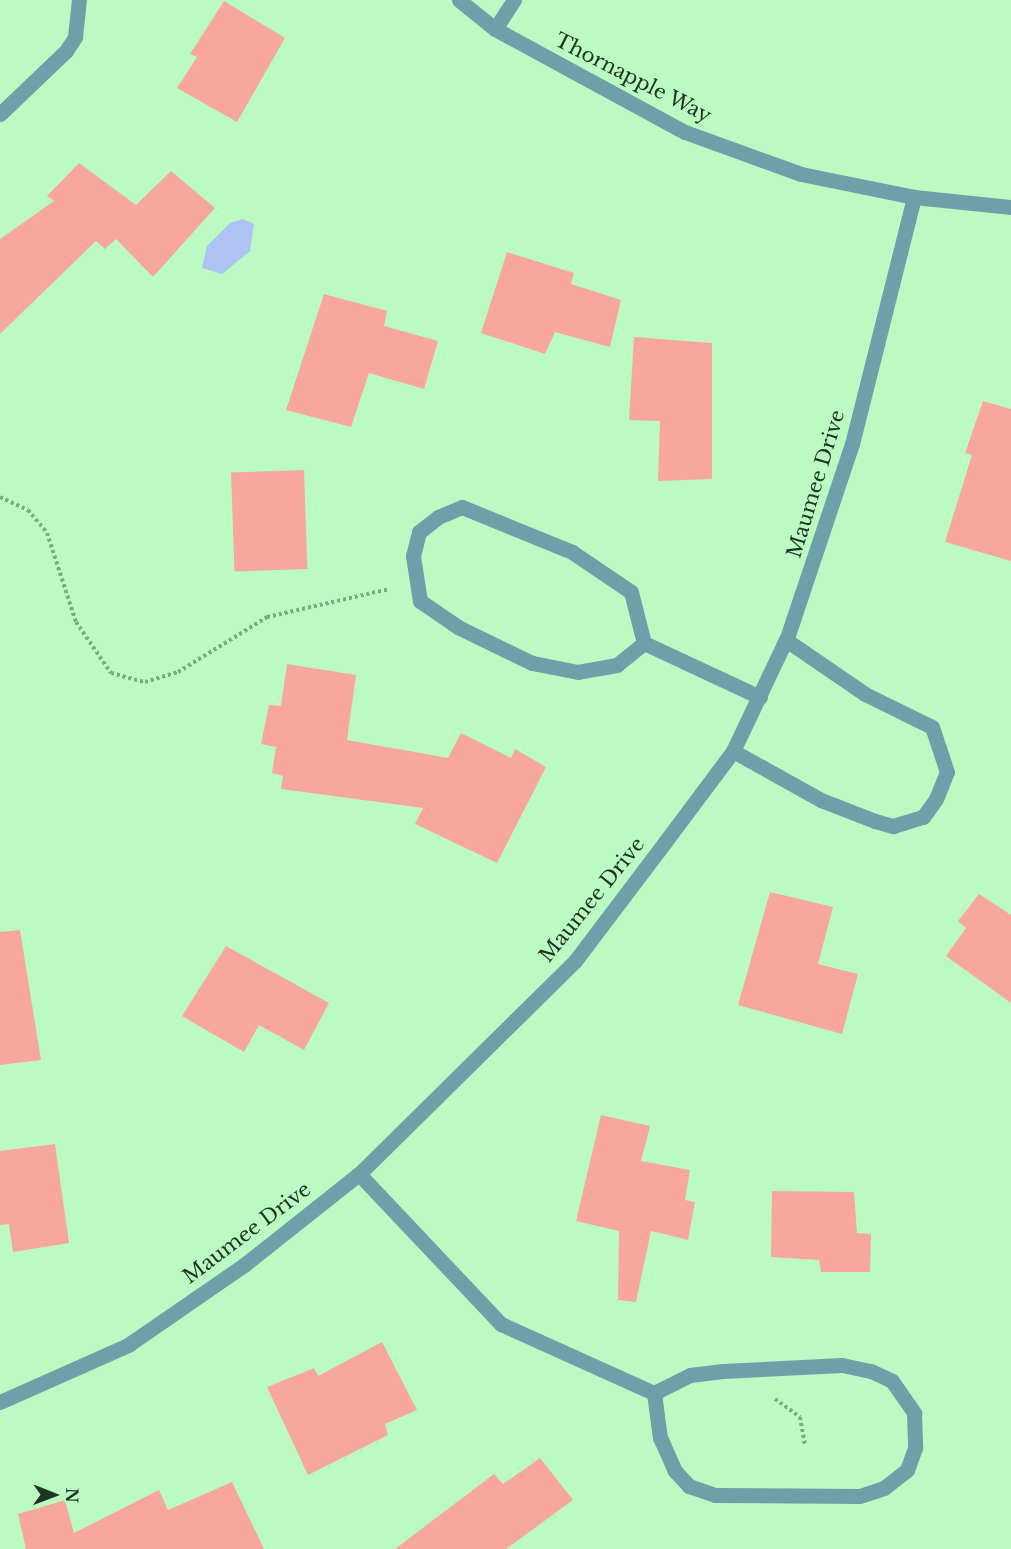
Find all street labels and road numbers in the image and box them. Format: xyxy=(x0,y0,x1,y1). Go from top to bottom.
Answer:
street label: Thornapple Way xyxy=(550,28,716,128)
street label: Maumee Drive xyxy=(782,407,850,561)
street label: Maumee Drive xyxy=(534,833,650,967)
street label: Maumee Drive xyxy=(178,1177,316,1289)

